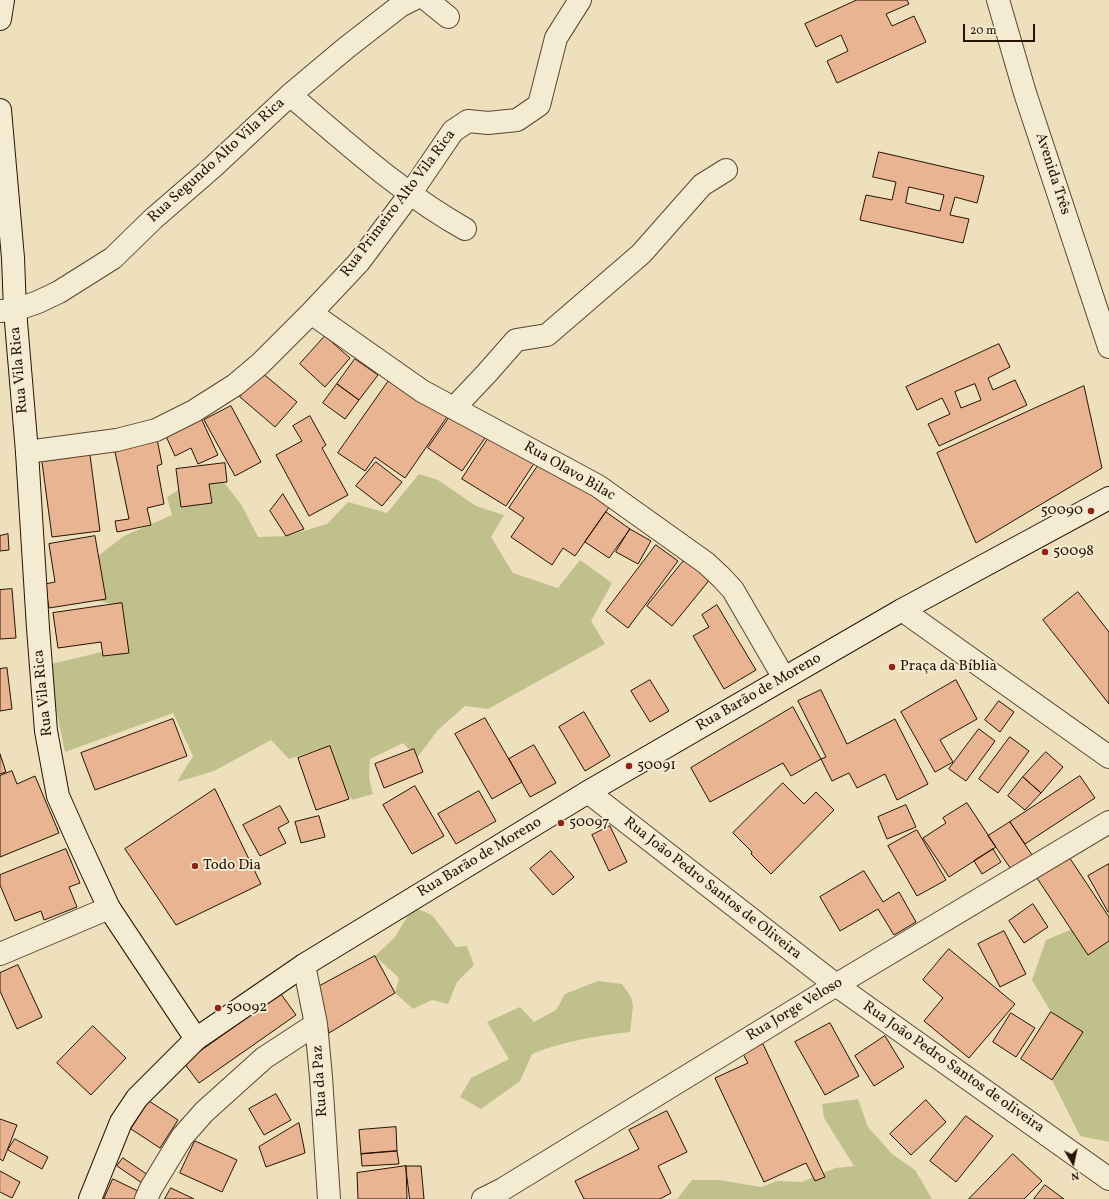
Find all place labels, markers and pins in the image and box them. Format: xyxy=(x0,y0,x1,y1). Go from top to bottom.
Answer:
place label: 50090 xyxy=(1041,502,1083,520)
marker: 50090 xyxy=(1086,506,1096,516)
place label: 50098 xyxy=(1053,543,1094,561)
marker: 50098 xyxy=(1040,547,1050,557)
place label: Praça da Bíblia xyxy=(900,658,997,676)
marker: Praça da Bíblia xyxy=(887,662,897,672)
place label: 50091 xyxy=(637,757,676,775)
marker: 50091 xyxy=(624,761,634,771)
place label: 50097 xyxy=(569,814,609,832)
marker: 50097 xyxy=(556,818,566,828)
place label: Todo Dia xyxy=(203,857,261,875)
marker: Todo Dia xyxy=(190,861,200,871)
place label: 50092 xyxy=(226,999,267,1017)
marker: 50092 xyxy=(213,1003,223,1013)

